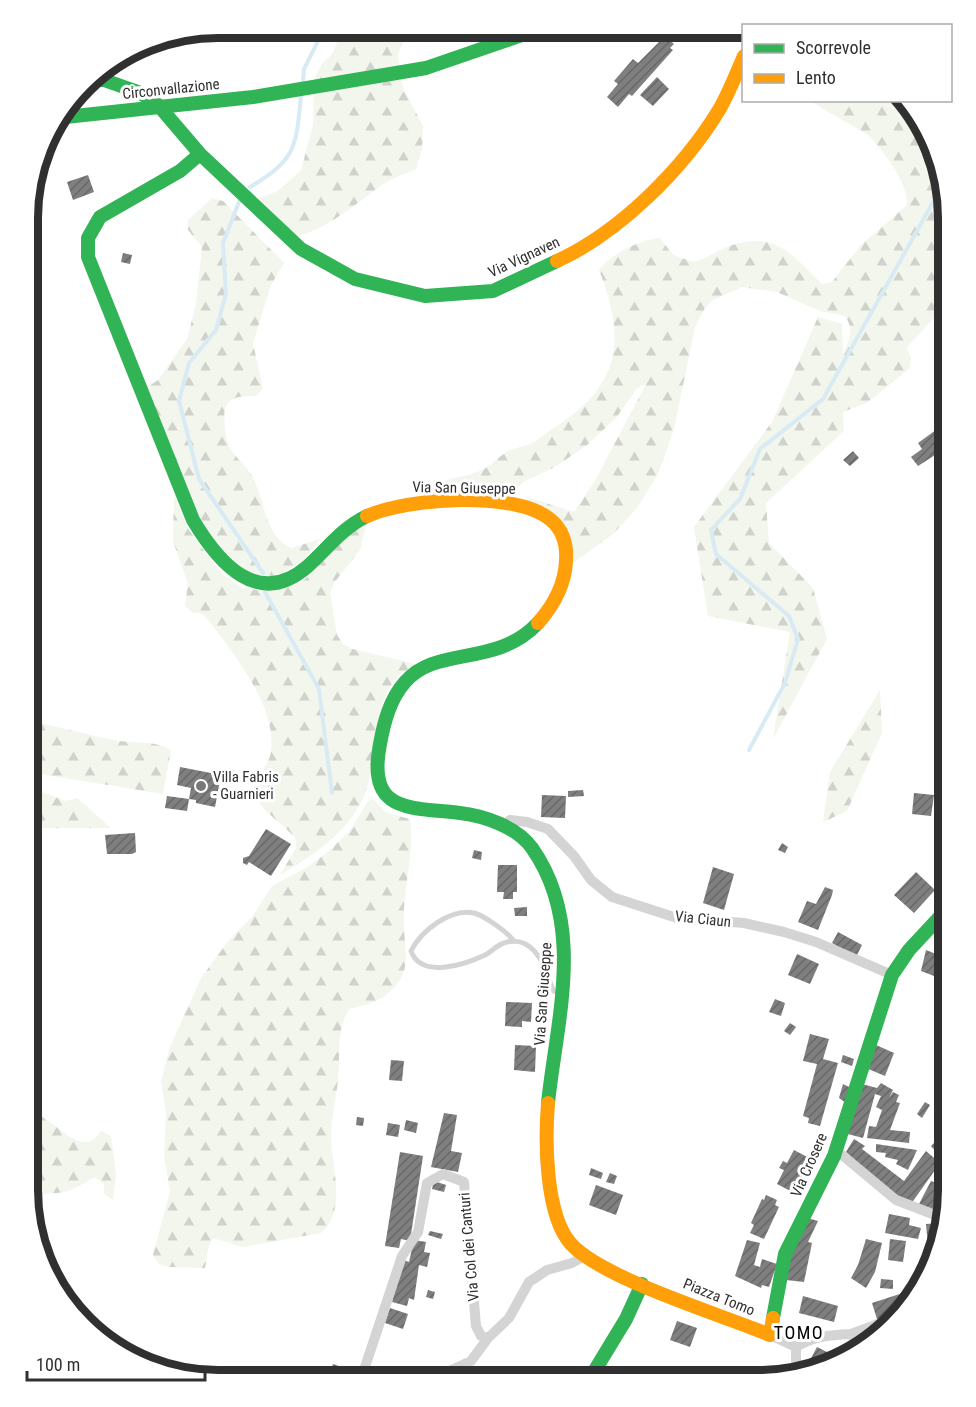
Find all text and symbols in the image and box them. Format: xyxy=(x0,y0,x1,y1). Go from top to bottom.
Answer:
legend xyxy=(742,24,952,102)
text: Scorrevole xyxy=(796,37,871,58)
text: Lento xyxy=(796,67,836,88)
street label: Circonvallazione xyxy=(122,75,220,103)
street label: Via Vignaven xyxy=(485,233,563,281)
street label: Via San Giuseppe xyxy=(412,478,516,498)
place label: Villa Fabris - Guarnieri xyxy=(213,768,279,803)
marker: Villa Fabris - Guarnieri xyxy=(194,779,208,793)
street label: Via Ciaun xyxy=(674,907,732,931)
street label: Via San Giuseppe xyxy=(530,942,556,1046)
street label: Via Crosere xyxy=(787,1130,831,1200)
street label: Via Col dei Canturi xyxy=(455,1192,483,1302)
street label: Piazza Tomo xyxy=(680,1274,758,1320)
district label: TOMO xyxy=(774,1322,824,1343)
scale bar xyxy=(27,1344,206,1382)
text: 100 m xyxy=(36,1354,80,1375)

